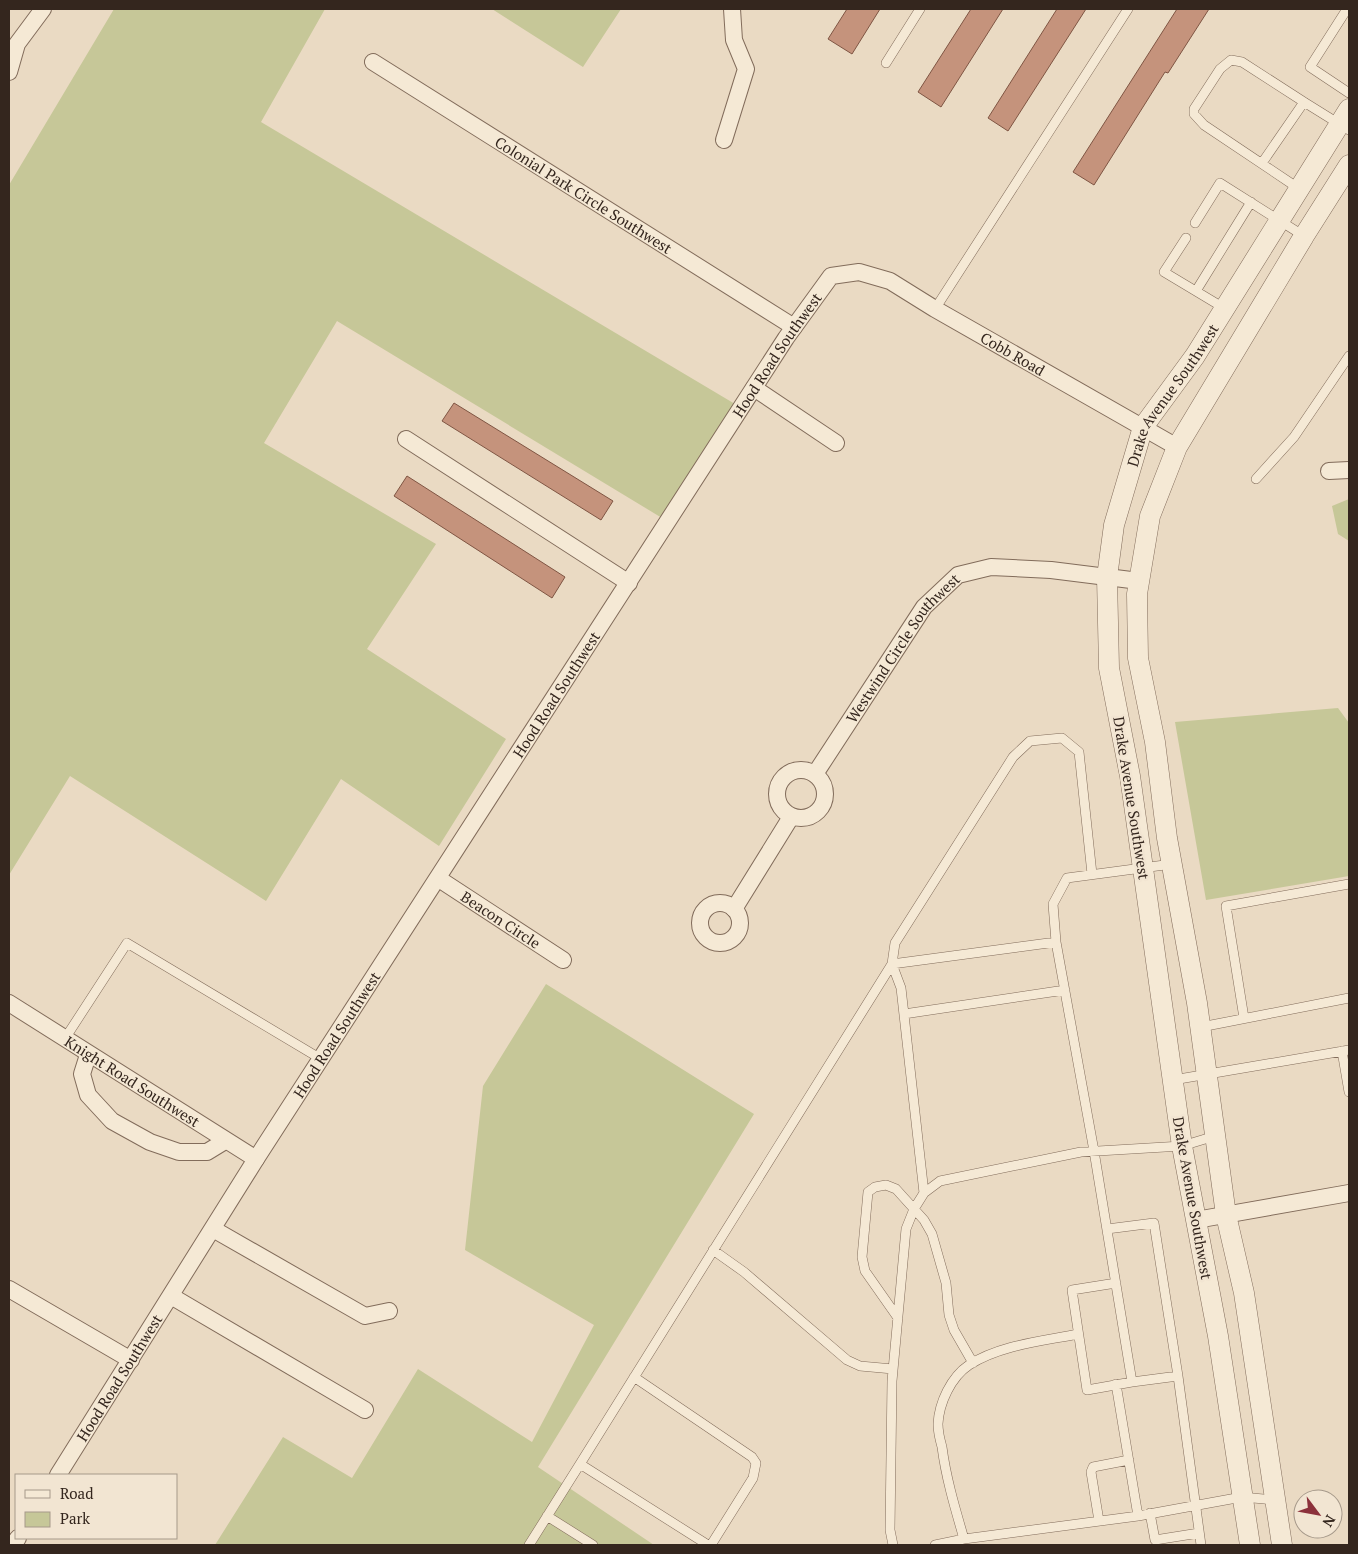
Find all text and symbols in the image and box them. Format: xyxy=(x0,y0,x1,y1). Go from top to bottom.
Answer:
street label: Colonial Park Circle Southwest xyxy=(491,131,676,258)
street label: Hood Road Southwest xyxy=(728,288,826,421)
street label: Drake Avenue Southwest xyxy=(1122,320,1223,469)
street label: Cobb Road xyxy=(977,327,1049,380)
street label: Westwind Circle Southwest xyxy=(841,568,964,726)
street label: Hood Road Southwest xyxy=(508,627,604,761)
street label: Drake Avenue Southwest xyxy=(1109,715,1155,881)
street label: Beacon Circle xyxy=(457,886,545,953)
street label: Hood Road Southwest xyxy=(288,967,385,1101)
street label: Knight Road Southwest xyxy=(61,1031,204,1131)
street label: Drake Avenue Southwest xyxy=(1169,1115,1217,1281)
street label: Hood Road Southwest xyxy=(72,1310,167,1445)
legend xyxy=(15,1474,178,1539)
text: Road xyxy=(60,1483,93,1503)
north arrow xyxy=(1293,1489,1343,1539)
text: Park xyxy=(60,1508,90,1528)
text: N xyxy=(1318,1512,1340,1531)

